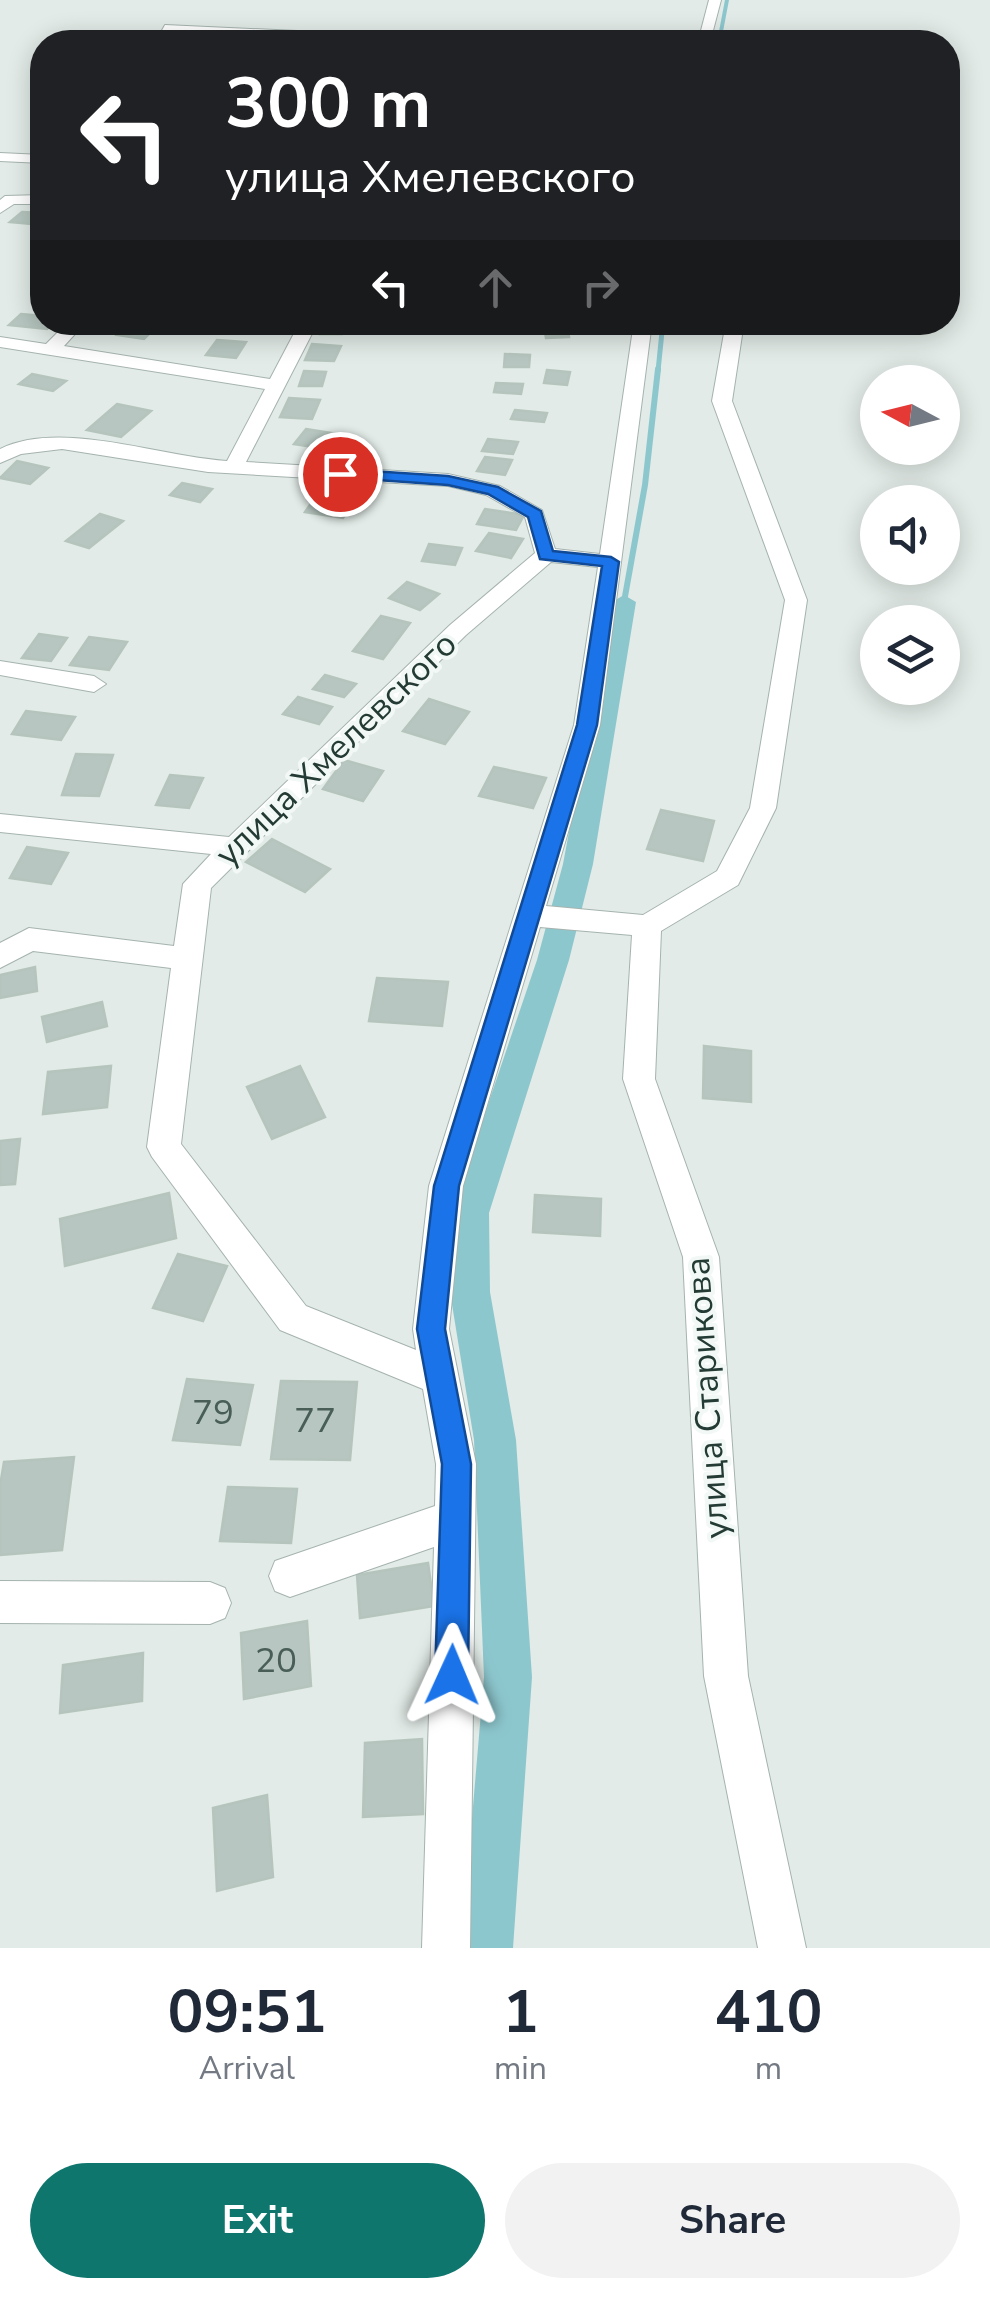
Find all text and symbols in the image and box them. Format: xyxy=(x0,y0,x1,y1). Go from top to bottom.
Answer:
text: 300 m xyxy=(225,56,431,152)
icon: left xyxy=(60,70,190,200)
text: улица Хмелевского xyxy=(225,147,636,208)
icon: left xyxy=(363,260,418,315)
icon: ahead xyxy=(468,260,523,315)
icon: right xyxy=(573,260,628,315)
north arrow xyxy=(860,365,960,465)
map controls xyxy=(860,365,960,705)
pin xyxy=(298,432,383,517)
icon: arrive xyxy=(313,447,368,502)
button: sound xyxy=(860,485,960,585)
button: layers xyxy=(860,605,960,705)
street label: улица Хмелевского xyxy=(205,621,467,877)
street label: улица Старикова xyxy=(674,1256,740,1540)
house number: 79 xyxy=(192,1389,234,1436)
house number: 77 xyxy=(294,1397,336,1444)
position arrow xyxy=(400,1623,504,1727)
house number: 20 xyxy=(255,1637,297,1684)
text: 09:51 xyxy=(168,1971,326,2053)
text: 1 xyxy=(502,1971,538,2053)
text: 410 xyxy=(714,1971,822,2053)
text: Arrival xyxy=(199,2047,295,2090)
text: min xyxy=(494,2047,547,2090)
text: m xyxy=(755,2047,782,2090)
button: Exit xyxy=(30,2163,485,2278)
button: Share xyxy=(505,2163,960,2278)

